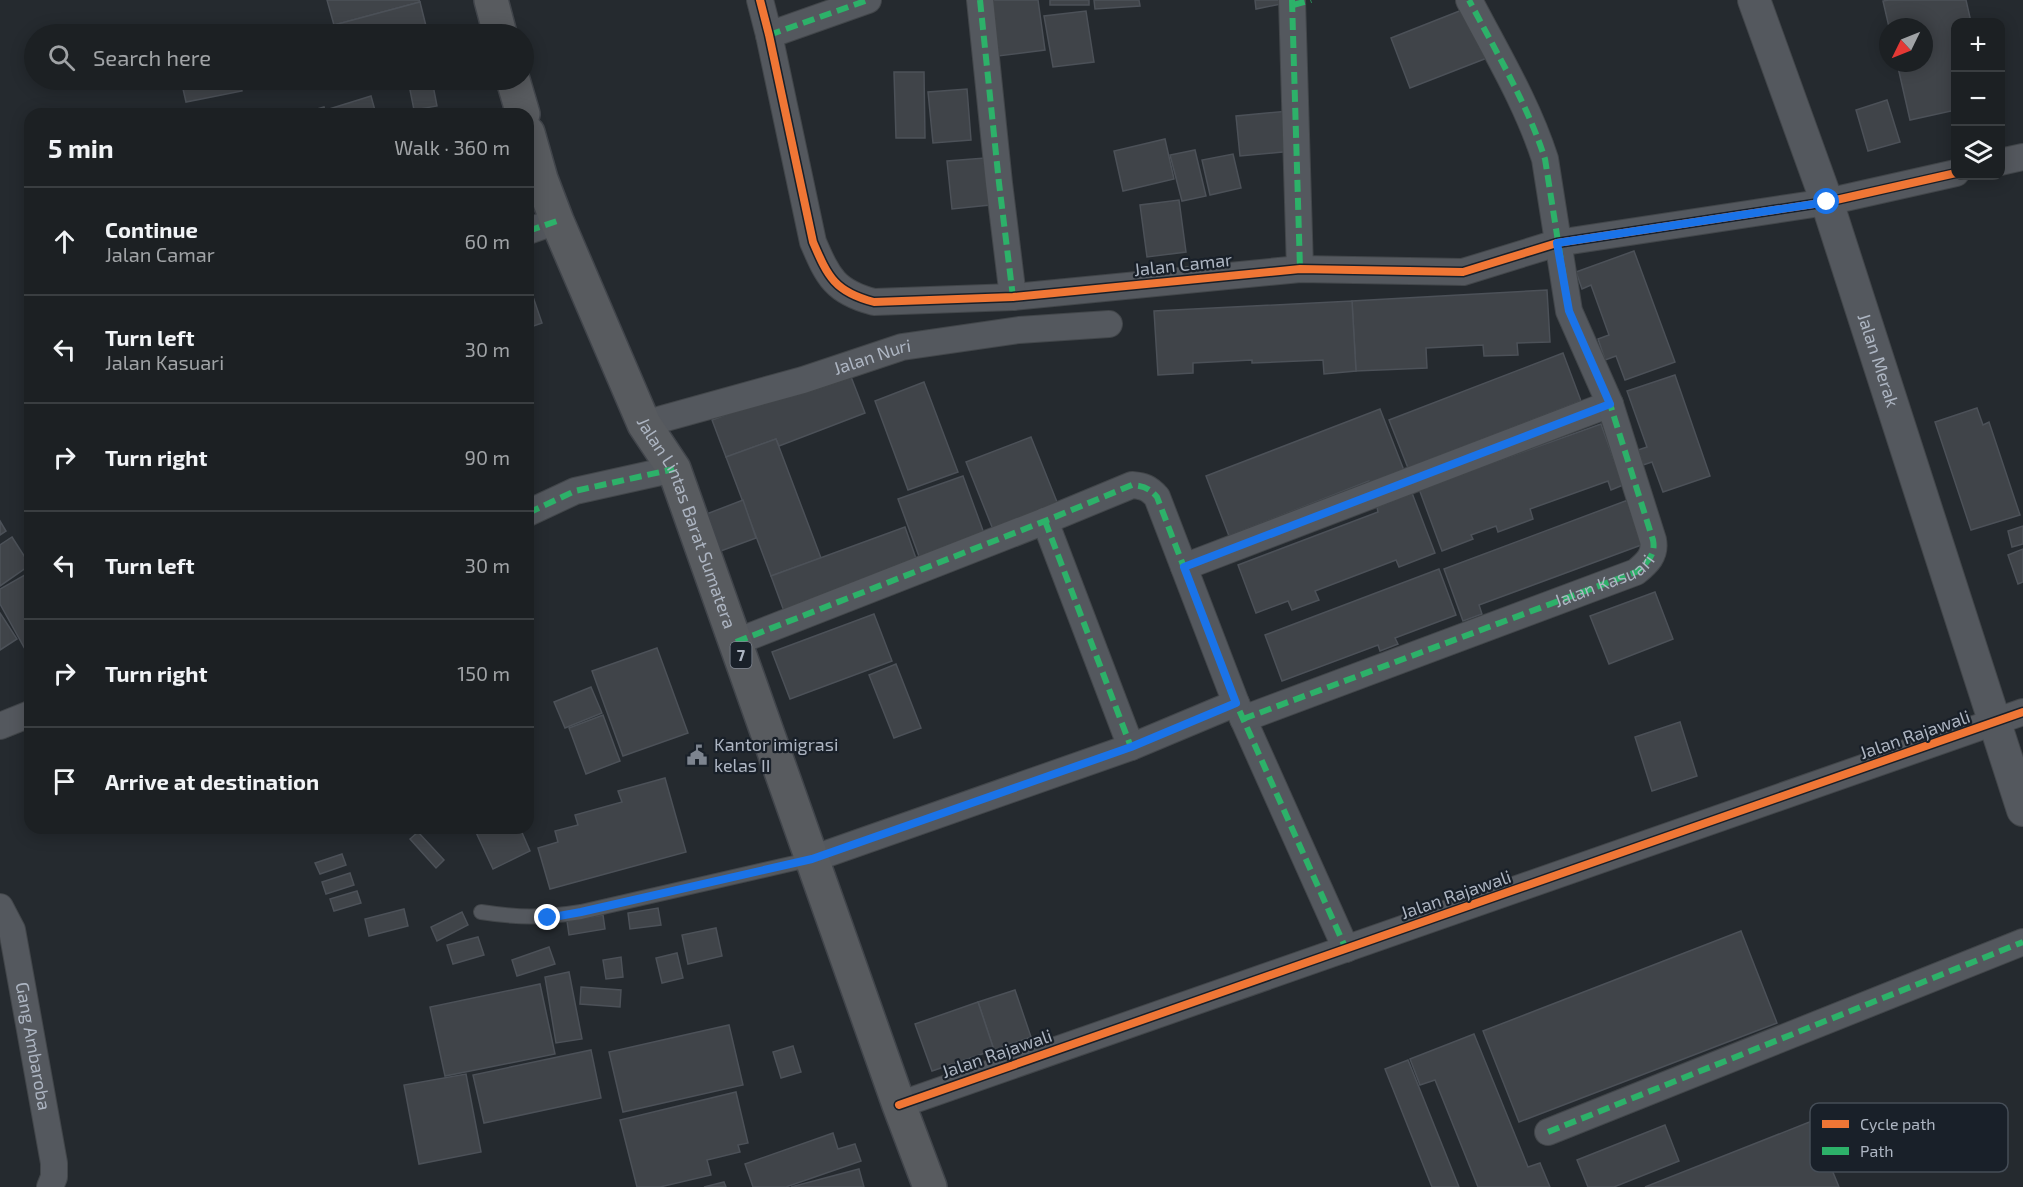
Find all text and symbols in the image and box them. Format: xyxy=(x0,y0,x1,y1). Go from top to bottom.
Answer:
north arrow xyxy=(1879,18,1933,72)
map controls xyxy=(1951,18,2005,180)
button: + xyxy=(1951,18,2005,72)
search box xyxy=(24,24,534,90)
icon: search xyxy=(45,41,78,74)
text: Search here xyxy=(93,44,211,70)
button: − xyxy=(1951,72,2005,126)
button: layers xyxy=(1951,126,2005,180)
text: 5 min xyxy=(48,132,114,163)
text: Walk · 360 m xyxy=(394,135,510,159)
route start xyxy=(1813,188,1839,214)
text: Continue xyxy=(105,216,198,242)
icon: ahead xyxy=(48,225,81,258)
text: 60 m xyxy=(465,229,510,253)
text: Jalan Camar xyxy=(105,242,215,266)
street label: Jalan Camar xyxy=(1133,248,1233,280)
street label: Jalan Merak xyxy=(1854,310,1904,410)
text: Turn left xyxy=(105,324,194,350)
icon: left xyxy=(48,333,81,366)
street label: Jalan Nuri xyxy=(830,334,912,379)
text: 30 m xyxy=(465,337,510,361)
text: Jalan Kasuari xyxy=(105,350,224,374)
street label: Jalan Lintas Barat Sumatera xyxy=(632,414,742,631)
icon: right xyxy=(48,441,81,474)
text: Turn right xyxy=(105,444,207,470)
text: 90 m xyxy=(465,445,510,469)
icon: left xyxy=(48,549,81,582)
street label: Jalan Kasuari xyxy=(1551,550,1659,612)
text: Turn left xyxy=(105,552,194,578)
text: 30 m xyxy=(465,553,510,577)
road number: 7 xyxy=(730,642,752,668)
icon: right xyxy=(48,657,81,690)
text: Turn right xyxy=(105,660,207,686)
text: 150 m xyxy=(457,661,510,685)
street label: Jalan Rajawali xyxy=(1856,705,1973,763)
place label: Kantor imigrasi kelas II xyxy=(714,733,838,776)
public building icon: Kantor imigrasi kelas II xyxy=(685,743,709,767)
icon: arrive xyxy=(48,765,81,798)
text: Arrive at destination xyxy=(105,768,319,794)
street label: Jalan Rajawali xyxy=(1397,865,1514,923)
route end xyxy=(534,904,560,930)
street label: Gang Ambaroba xyxy=(12,980,56,1112)
street label: Jalan Rajawali xyxy=(938,1024,1055,1082)
legend xyxy=(1810,1103,2008,1172)
text: Cycle path xyxy=(1860,1114,1936,1133)
text: Path xyxy=(1860,1141,1894,1160)

